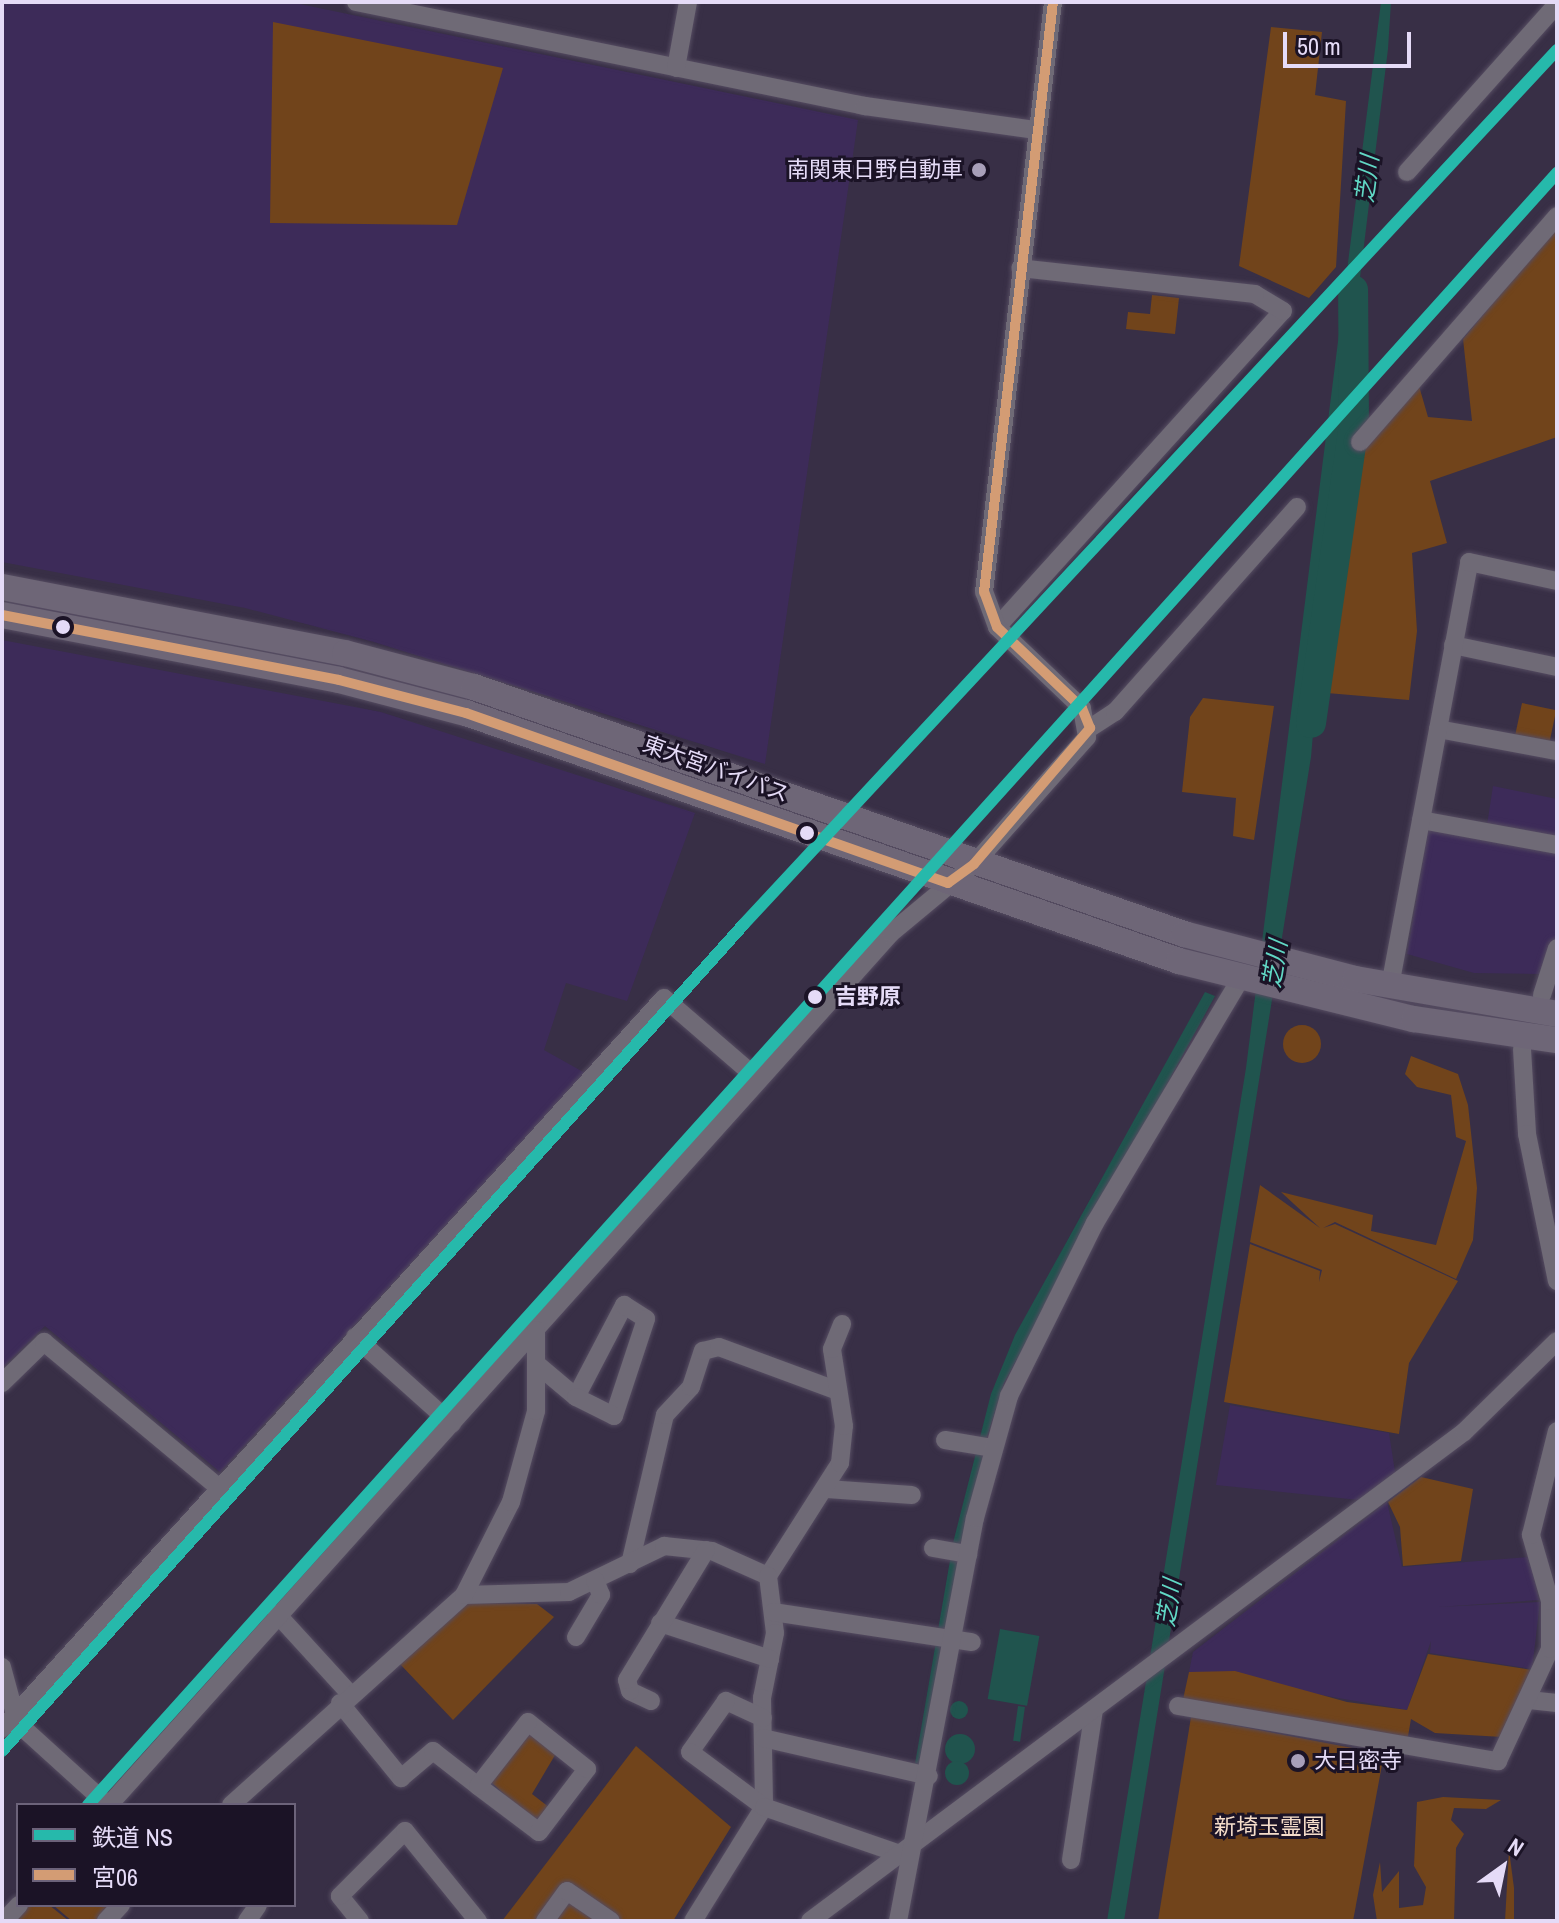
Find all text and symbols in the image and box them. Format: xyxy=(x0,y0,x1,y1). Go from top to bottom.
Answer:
scale bar xyxy=(1287,16,1415,66)
text: 50 m xyxy=(1297,30,1341,62)
water label: 芝川 xyxy=(1350,153,1384,205)
place label: 南関東日野自動車 xyxy=(787,157,963,183)
marker: 南関東日野自動車 xyxy=(970,161,988,179)
unlabelled marker xyxy=(55,619,71,635)
street label: 東大宮バイパス xyxy=(639,730,793,808)
unlabelled marker xyxy=(799,825,815,841)
water label: 芝川 xyxy=(1257,938,1293,990)
marker: 吉野原 xyxy=(802,984,828,1010)
place label: 吉野原 xyxy=(835,984,901,1010)
water label: 芝川 xyxy=(1151,1577,1187,1629)
place label: 大日密寺 xyxy=(1314,1748,1402,1774)
marker: 大日密寺 xyxy=(1289,1752,1307,1770)
legend xyxy=(16,1803,296,1907)
park label: 新埼玉霊園 xyxy=(1214,1814,1324,1840)
text: 鉄道 NS xyxy=(92,1821,173,1853)
north arrow xyxy=(1463,1827,1543,1907)
text: N xyxy=(1502,1831,1530,1863)
text: 宮06 xyxy=(92,1861,138,1893)

